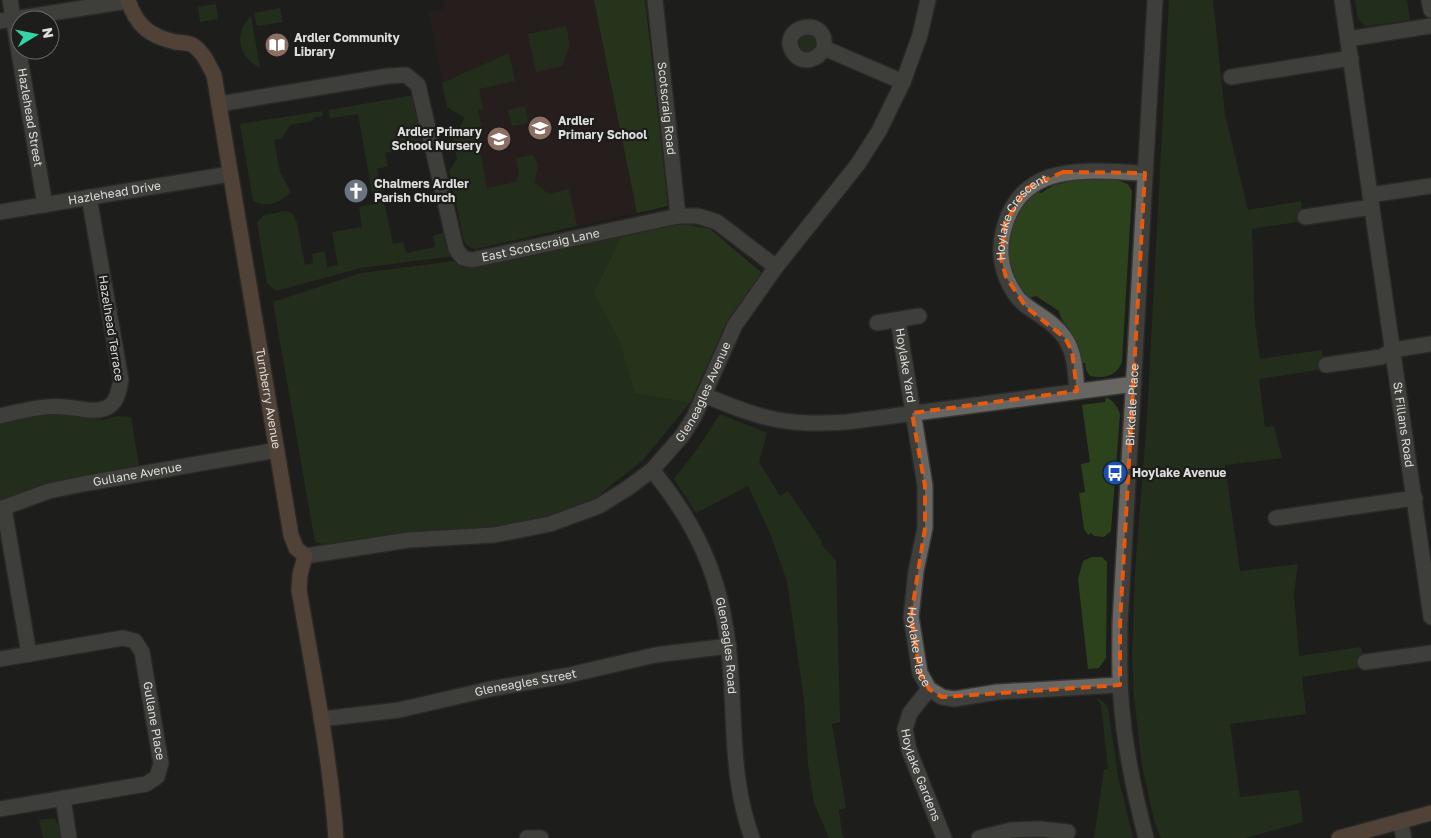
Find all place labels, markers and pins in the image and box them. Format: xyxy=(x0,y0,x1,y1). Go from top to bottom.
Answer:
place label: Ardler Community Library xyxy=(294,30,400,59)
library icon: Ardler Community Library xyxy=(264,32,290,58)
place label: Ardler Primary School xyxy=(558,113,647,142)
school or university icon: Ardler Primary School xyxy=(527,115,553,141)
place label: Ardler Primary School Nursery xyxy=(391,124,483,153)
school or university icon: Ardler Primary School Nursery xyxy=(486,126,512,152)
place label: Chalmers Ardler Parish Church xyxy=(374,176,469,205)
church icon: Chalmers Ardler Parish Church xyxy=(343,178,369,204)
bus stop icon: Hoylake Avenue xyxy=(1102,460,1128,486)
place label: Hoylake Avenue xyxy=(1132,465,1226,480)

